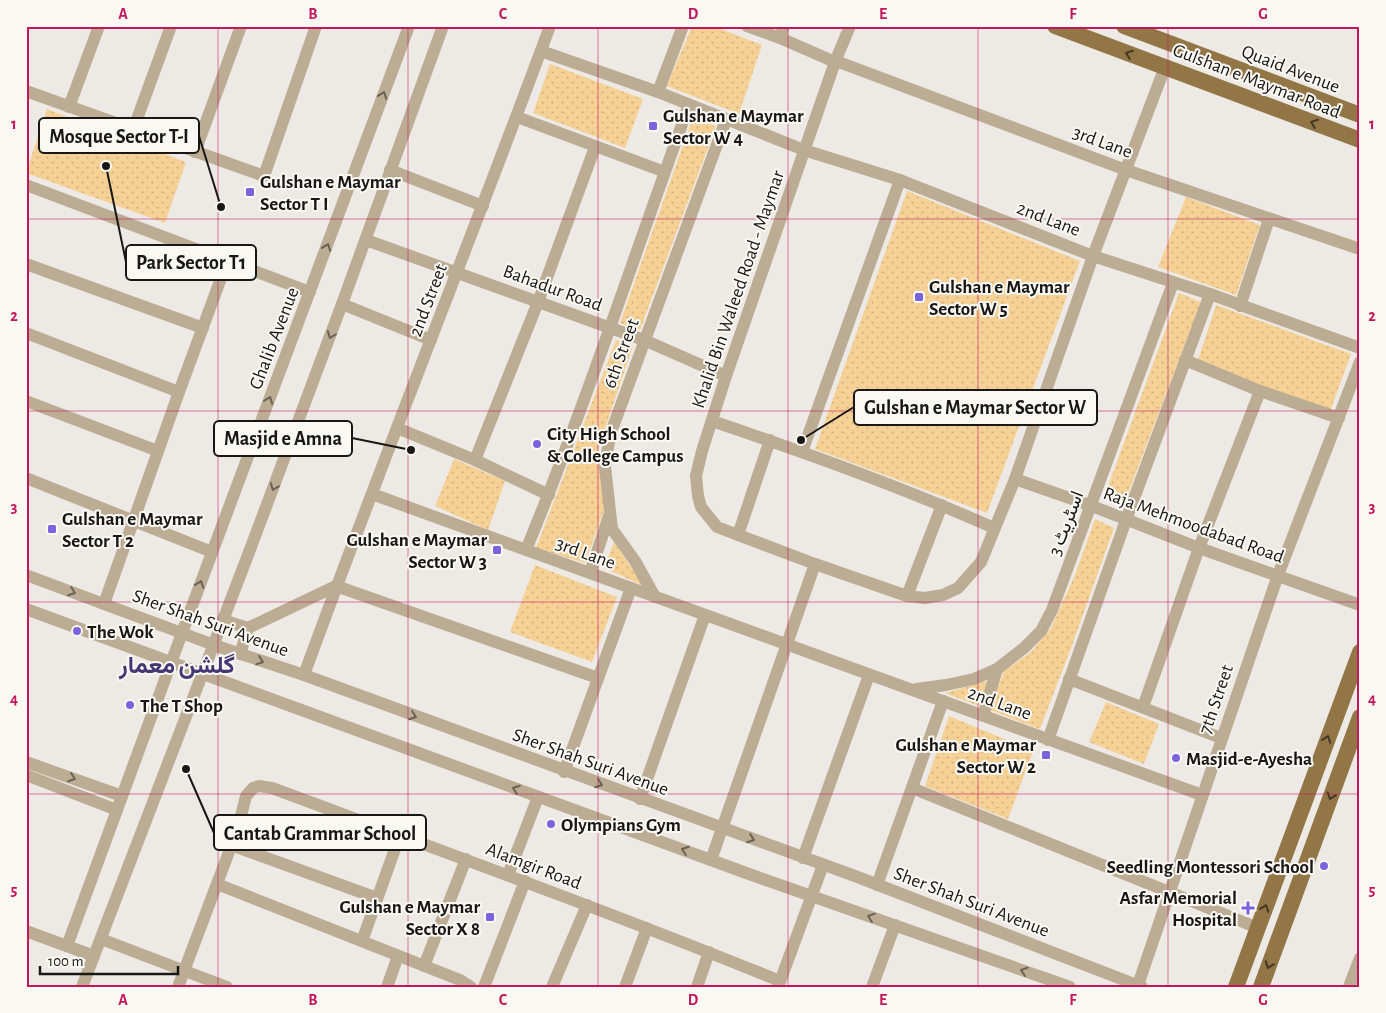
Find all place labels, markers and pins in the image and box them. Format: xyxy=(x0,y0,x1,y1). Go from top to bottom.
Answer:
place label: Gulshan e Maymar Sector W 4 xyxy=(663,107,804,148)
callout: Mosque Sector T-I xyxy=(39,118,199,153)
marker: Gulshan e Maymar Sector W 4 xyxy=(647,120,659,132)
place label: Gulshan e Maymar Sector T I xyxy=(260,173,401,214)
marker: Gulshan e Maymar Sector T I xyxy=(244,186,256,198)
callout: Park Sector T1 xyxy=(126,245,256,280)
place label: Gulshan e Maymar Sector W 5 xyxy=(929,278,1070,319)
marker: Gulshan e Maymar Sector W 5 xyxy=(913,291,925,303)
callout: Gulshan e Maymar Sector W xyxy=(854,390,1097,425)
callout: Masjid e Amna xyxy=(214,421,352,456)
place label: City High School & College Campus xyxy=(547,425,684,466)
marker: City High School & College Campus xyxy=(531,438,543,450)
place label: Gulshan e Maymar Sector T 2 xyxy=(62,510,203,551)
marker: Gulshan e Maymar Sector T 2 xyxy=(46,523,58,535)
place label: Gulshan e Maymar Sector W 3 xyxy=(346,531,487,572)
marker: Gulshan e Maymar Sector W 3 xyxy=(491,544,503,556)
place label: The Wok xyxy=(87,623,154,642)
marker: The Wok xyxy=(71,625,83,637)
place label: The T Shop xyxy=(140,697,223,716)
marker: The T Shop xyxy=(124,699,136,711)
place label: Gulshan e Maymar Sector W 2 xyxy=(895,736,1036,777)
marker: Gulshan e Maymar Sector W 2 xyxy=(1040,749,1052,761)
place label: Masjid-e-Ayesha xyxy=(1186,750,1312,769)
marker: Masjid-e-Ayesha xyxy=(1170,752,1182,764)
callout: Cantab Grammar School xyxy=(214,815,426,850)
place label: Olympians Gym xyxy=(561,816,681,835)
marker: Olympians Gym xyxy=(545,818,557,830)
place label: Seedling Montessori School xyxy=(1107,858,1314,877)
marker: Seedling Montessori School xyxy=(1318,860,1330,872)
place label: Asfar Memorial Hospital xyxy=(1120,889,1237,930)
place label: Gulshan e Maymar Sector X 8 xyxy=(339,898,480,939)
marker: Asfar Memorial Hospital xyxy=(1241,901,1255,915)
marker: Gulshan e Maymar Sector X 8 xyxy=(484,911,496,923)

